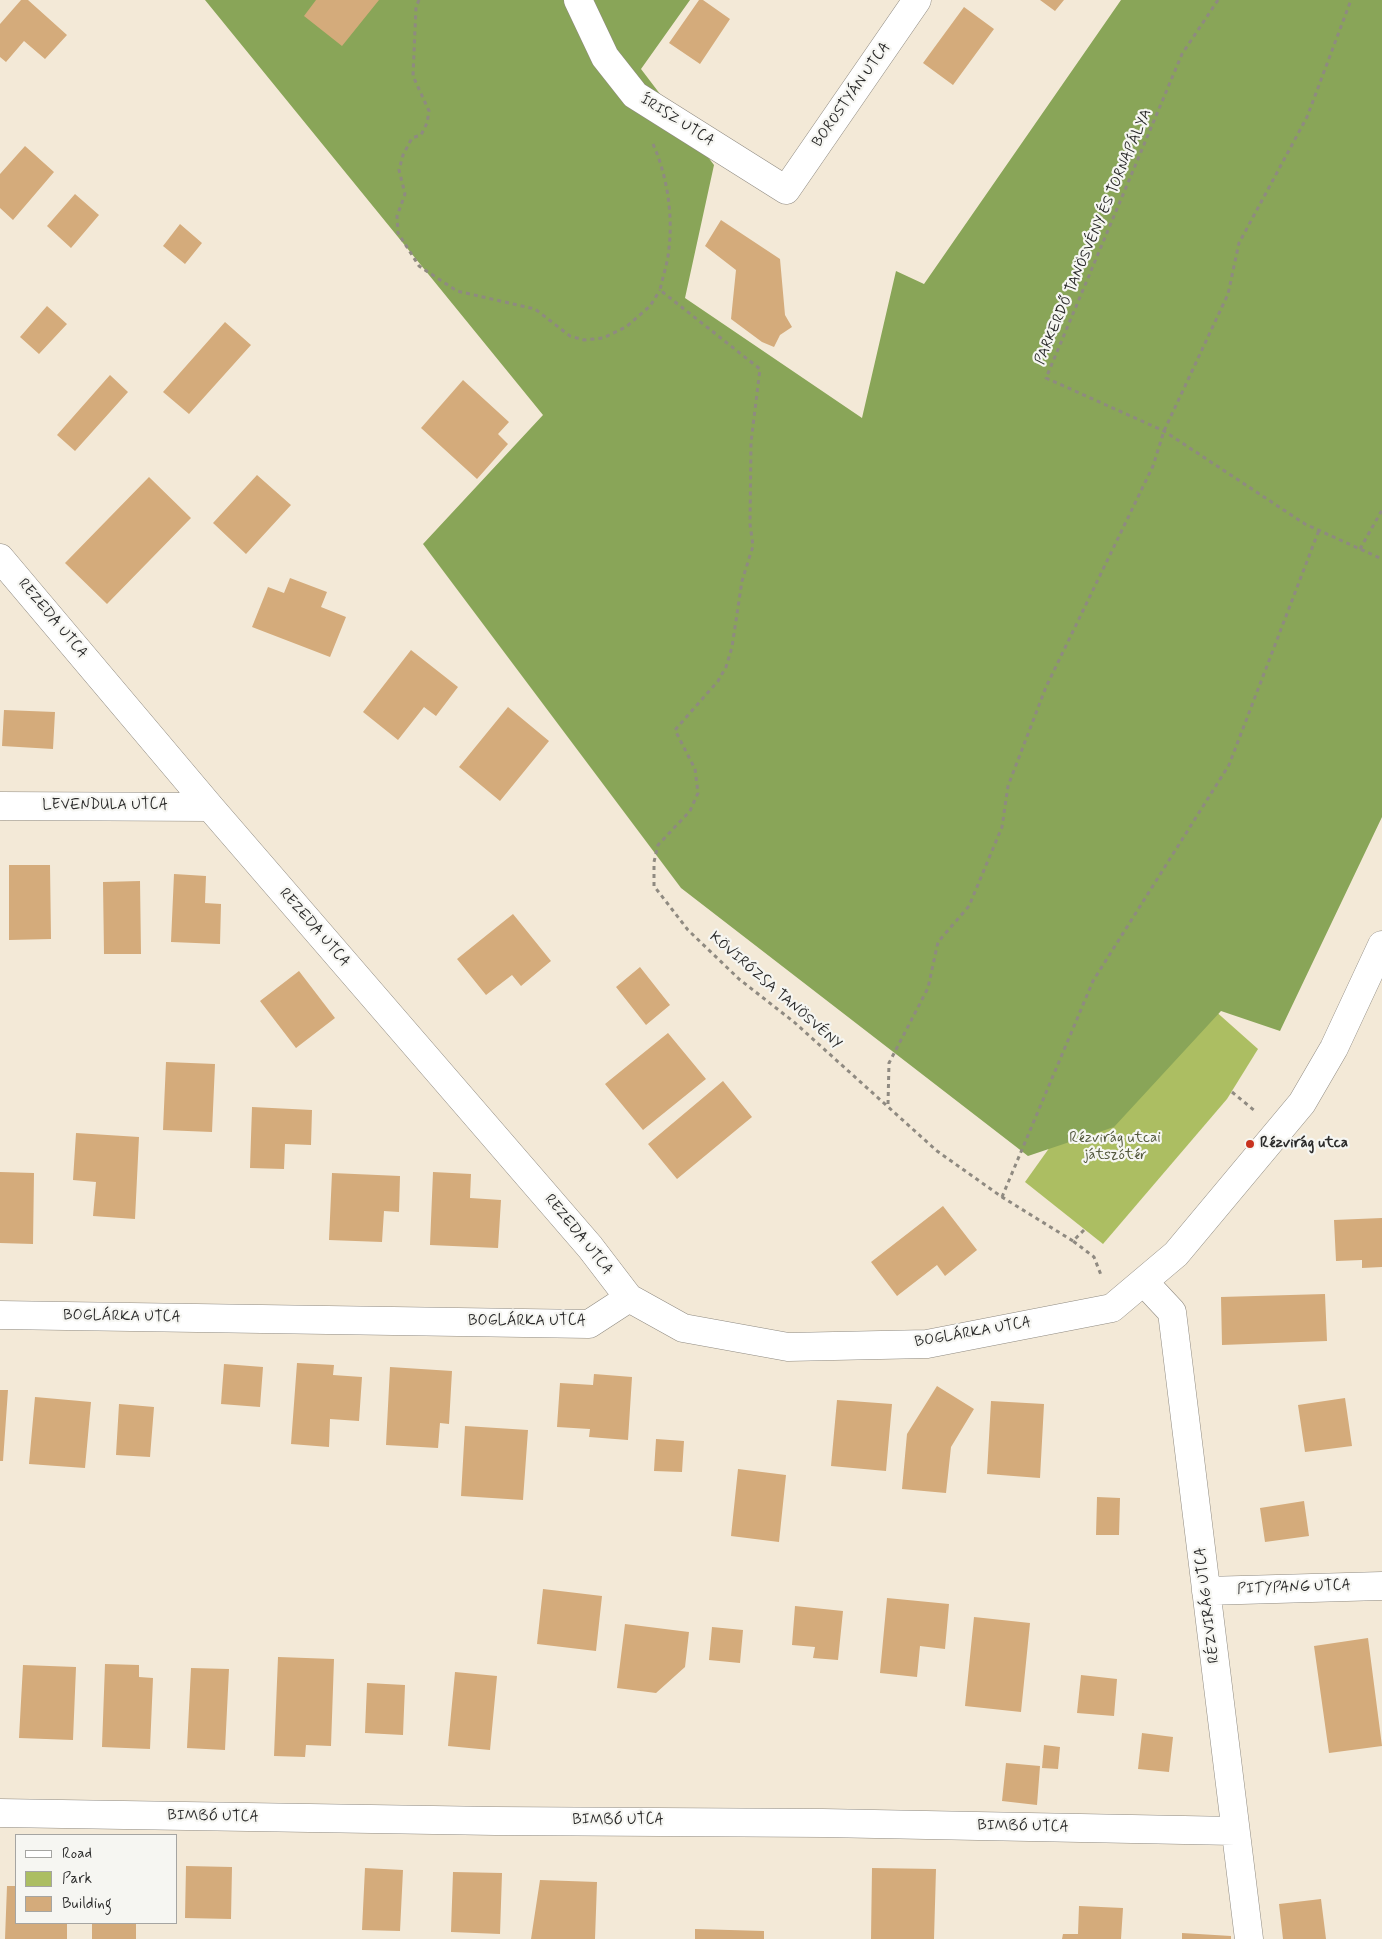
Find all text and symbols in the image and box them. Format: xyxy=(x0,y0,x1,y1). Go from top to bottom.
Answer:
street label: BOROSTYÁN UTCA xyxy=(809,39,895,151)
street label: ÍRISZ UTCA xyxy=(637,91,717,151)
street label: PARKERDŐ TANÖSVÉNY ÉS TORNAPÁLYA xyxy=(1032,107,1156,367)
street label: REZEDA UTCA xyxy=(13,576,91,662)
street label: LEVENDULA UTCA xyxy=(42,797,168,815)
street label: REZEDA UTCA xyxy=(275,885,353,971)
street label: KÖVIRÓZSA TANÖSVÉNY xyxy=(705,929,845,1053)
park label: Rézvirág utcai játszótér xyxy=(1069,1130,1161,1165)
place label: Rézvirág utca xyxy=(1260,1135,1348,1153)
marker: Rézvirág utca xyxy=(1244,1138,1256,1150)
street label: REZEDA UTCA xyxy=(540,1191,616,1279)
street label: BOGLÁRKA UTCA xyxy=(63,1307,181,1327)
street label: BOGLÁRKA UTCA xyxy=(468,1313,586,1331)
street label: BOGLÁRKA UTCA xyxy=(913,1314,1033,1352)
street label: RÉZVIRÁG UTCA xyxy=(1192,1546,1224,1664)
street label: PITYPANG UTCA xyxy=(1237,1577,1351,1599)
street label: BIMBÓ UTCA xyxy=(167,1807,259,1827)
street label: BIMBÓ UTCA xyxy=(572,1812,664,1830)
street label: BIMBÓ UTCA xyxy=(977,1817,1069,1837)
legend xyxy=(15,1834,178,1924)
text: Road xyxy=(62,1844,92,1864)
text: Park xyxy=(62,1869,92,1889)
text: Building xyxy=(62,1894,112,1914)

